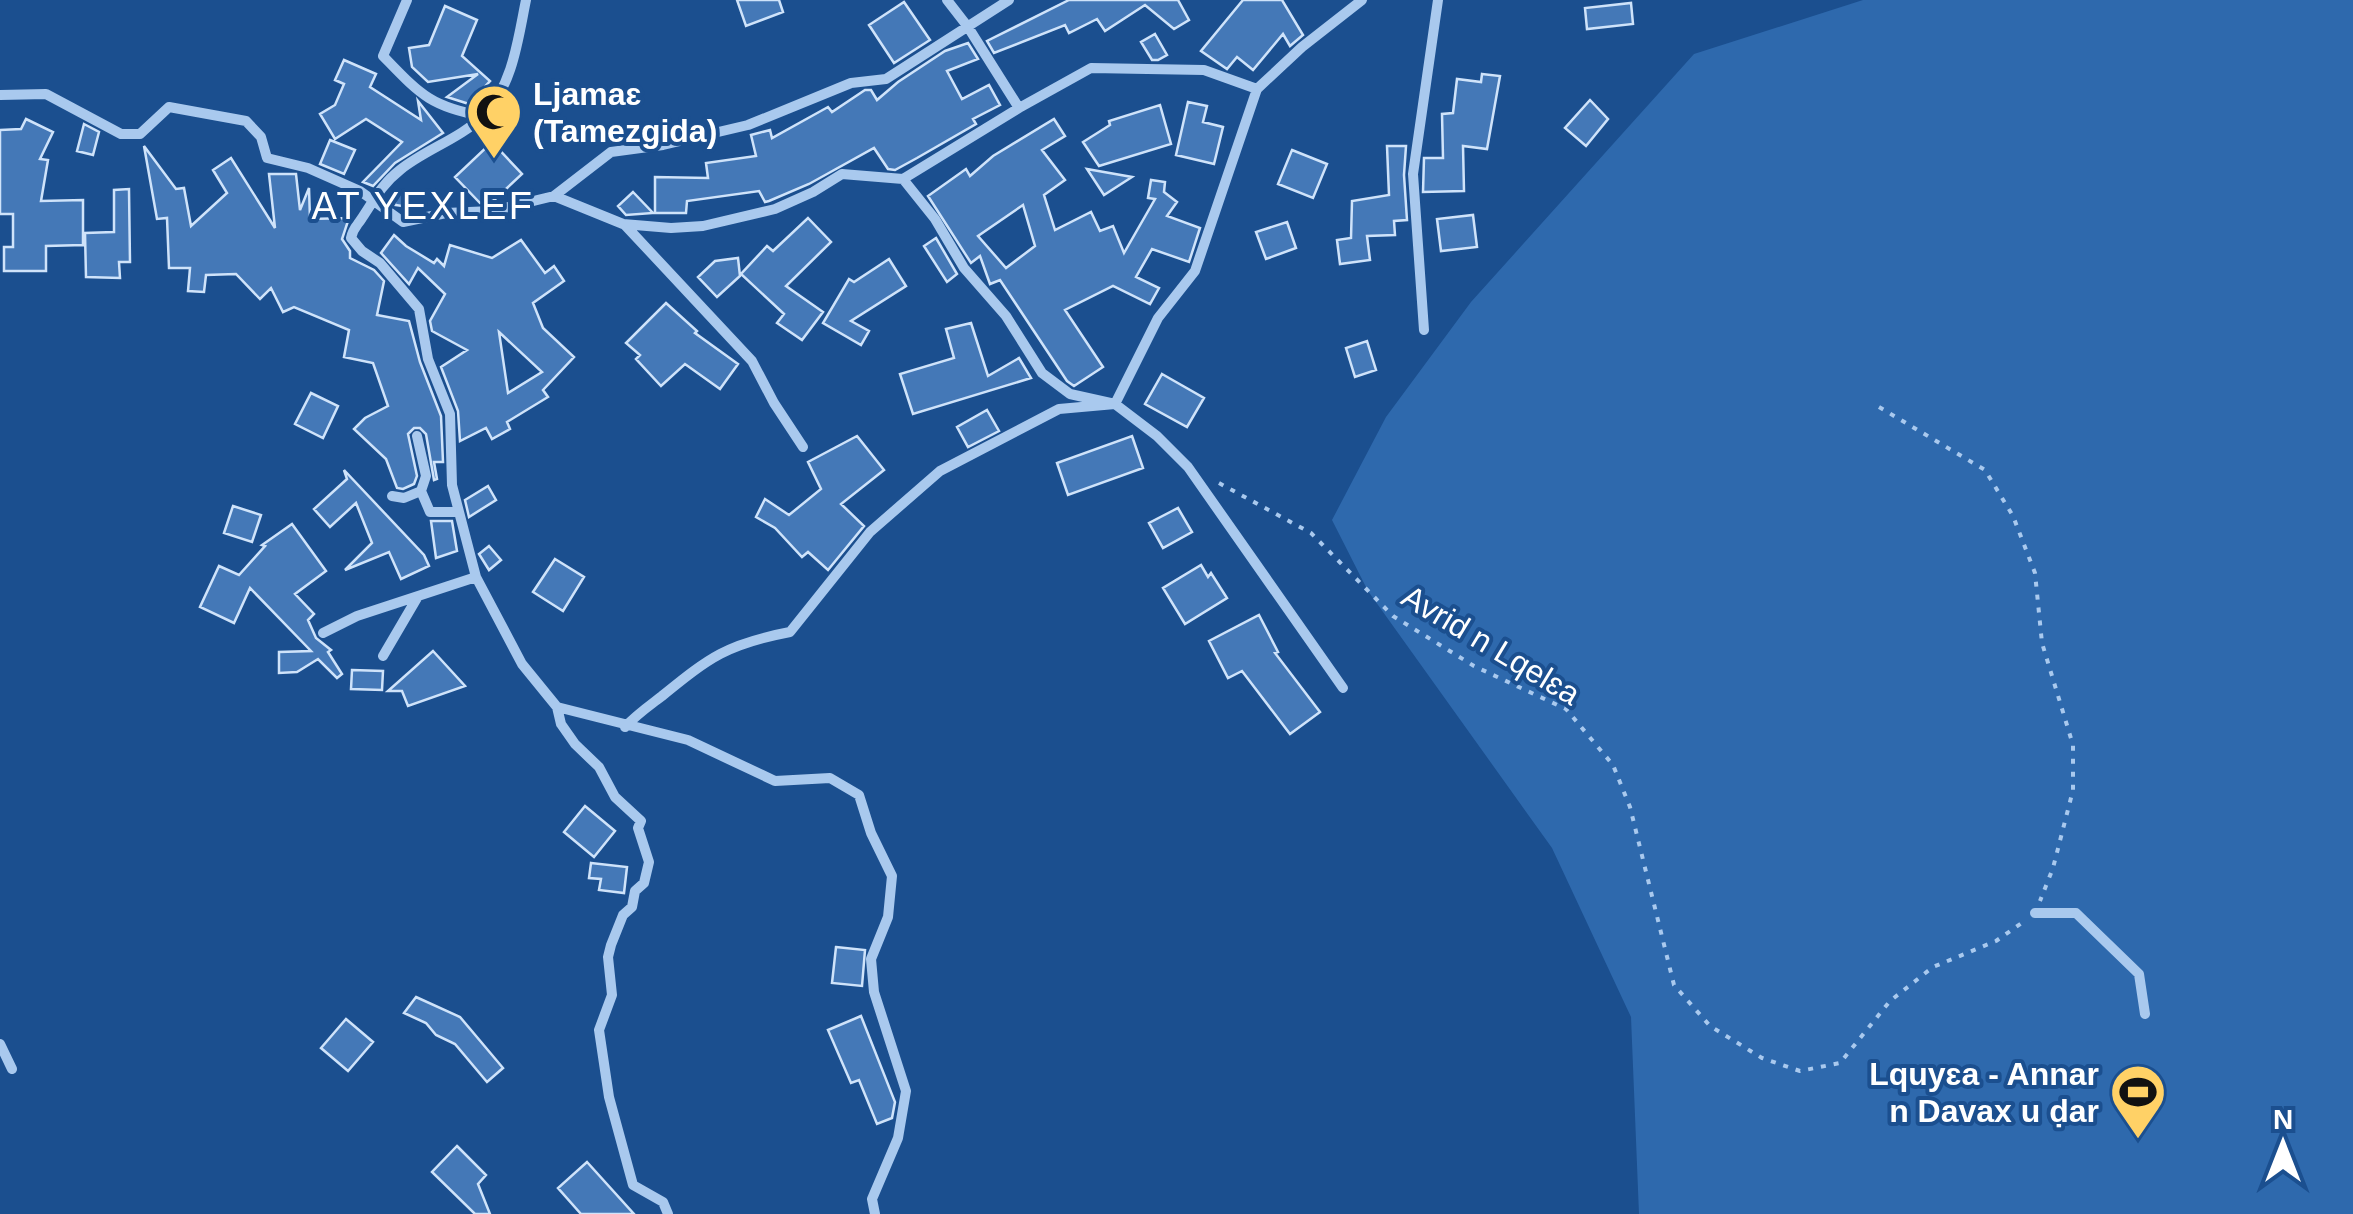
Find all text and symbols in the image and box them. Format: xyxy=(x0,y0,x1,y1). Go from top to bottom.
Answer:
place label: Ljamaɛ (Tamezgida) xyxy=(533,76,717,149)
mosque icon: Ljamaɛ (Tamezgida) xyxy=(464,82,524,161)
district label: AT YEXLEF xyxy=(311,185,535,227)
street label: Avrid n Lqelɛa xyxy=(1396,578,1587,712)
place label: Lquyɛa - Annar n Davax u ḍar xyxy=(1869,1056,2099,1129)
sports icon: Lquyɛa - Annar n Davax u ḍar xyxy=(2108,1062,2168,1141)
north arrow xyxy=(2233,1094,2333,1194)
text: N xyxy=(2273,1104,2293,1135)

